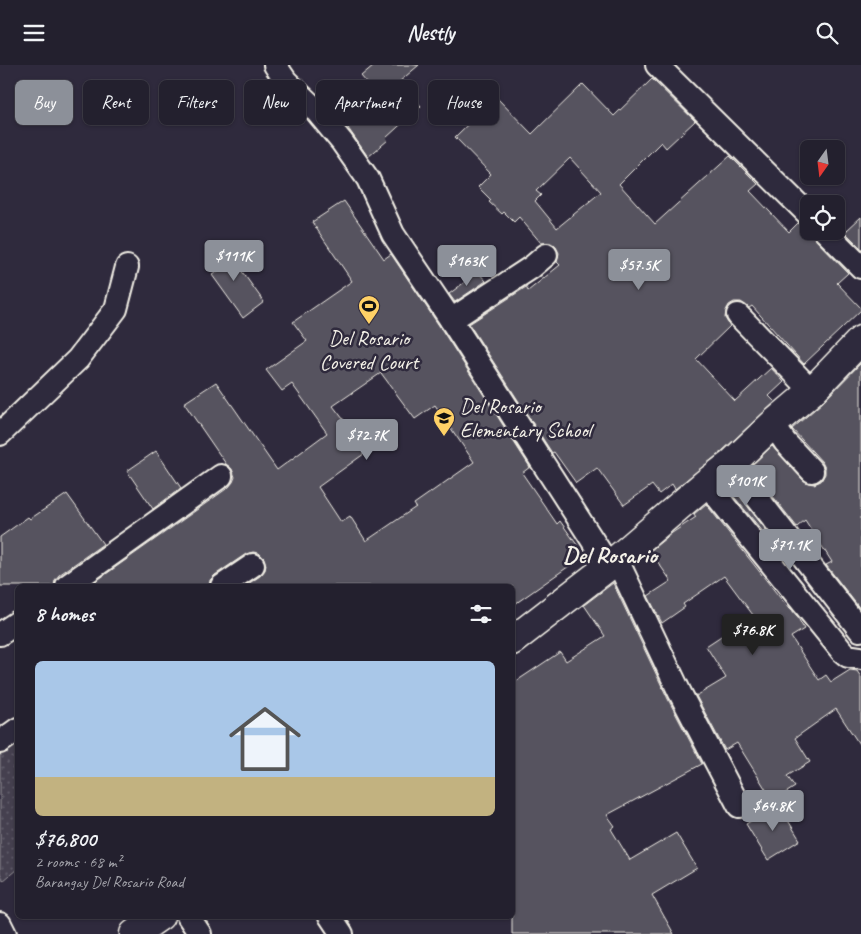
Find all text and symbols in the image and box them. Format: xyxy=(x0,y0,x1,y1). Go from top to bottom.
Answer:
icon: menu xyxy=(20,19,48,47)
text: Nestly xyxy=(407,19,454,47)
icon: search xyxy=(813,19,841,47)
chip: Buy xyxy=(15,80,73,125)
chip: Rent xyxy=(83,80,149,125)
chip: Filters xyxy=(159,80,234,125)
chip: New xyxy=(244,80,306,125)
chip: Apartment xyxy=(316,80,418,125)
chip: House xyxy=(428,80,499,125)
north arrow xyxy=(800,140,845,185)
map controls xyxy=(800,140,845,240)
button: locate xyxy=(800,195,845,240)
pin: $111K xyxy=(199,239,269,282)
pin: $163K xyxy=(432,245,502,287)
text: $111K xyxy=(216,246,252,266)
pin: $57.5K xyxy=(598,249,680,291)
text: $163K xyxy=(448,251,486,271)
text: $57.5K xyxy=(619,255,659,275)
sports icon: Del Rosario Covered Court xyxy=(357,294,381,325)
place label: Del Rosario Covered Court xyxy=(320,325,420,375)
place label: Del Rosario Elementary School xyxy=(460,393,595,443)
school or university icon: Del Rosario Elementary School xyxy=(432,406,456,437)
pin: $72.7K xyxy=(326,419,408,461)
text: $72.7K xyxy=(347,425,387,445)
pin: $101K xyxy=(711,465,781,507)
text: $101K xyxy=(728,471,764,491)
pin: $71.1K xyxy=(749,529,831,571)
text: $71.1K xyxy=(770,535,810,555)
district label: Del Rosario xyxy=(563,540,659,570)
icon: filters xyxy=(467,600,495,628)
text: 8 homes xyxy=(35,601,94,627)
pin: $76.8K xyxy=(712,613,794,656)
text: $76.8K xyxy=(733,620,773,640)
icon: home xyxy=(220,694,310,784)
pin: $64.8K xyxy=(732,789,814,832)
text: $64.8K xyxy=(753,796,793,816)
text: $76,800 xyxy=(35,826,96,852)
text: 2 rooms · 68 m² xyxy=(35,852,121,872)
text: Barangay Del Rosario Road xyxy=(35,872,184,892)

